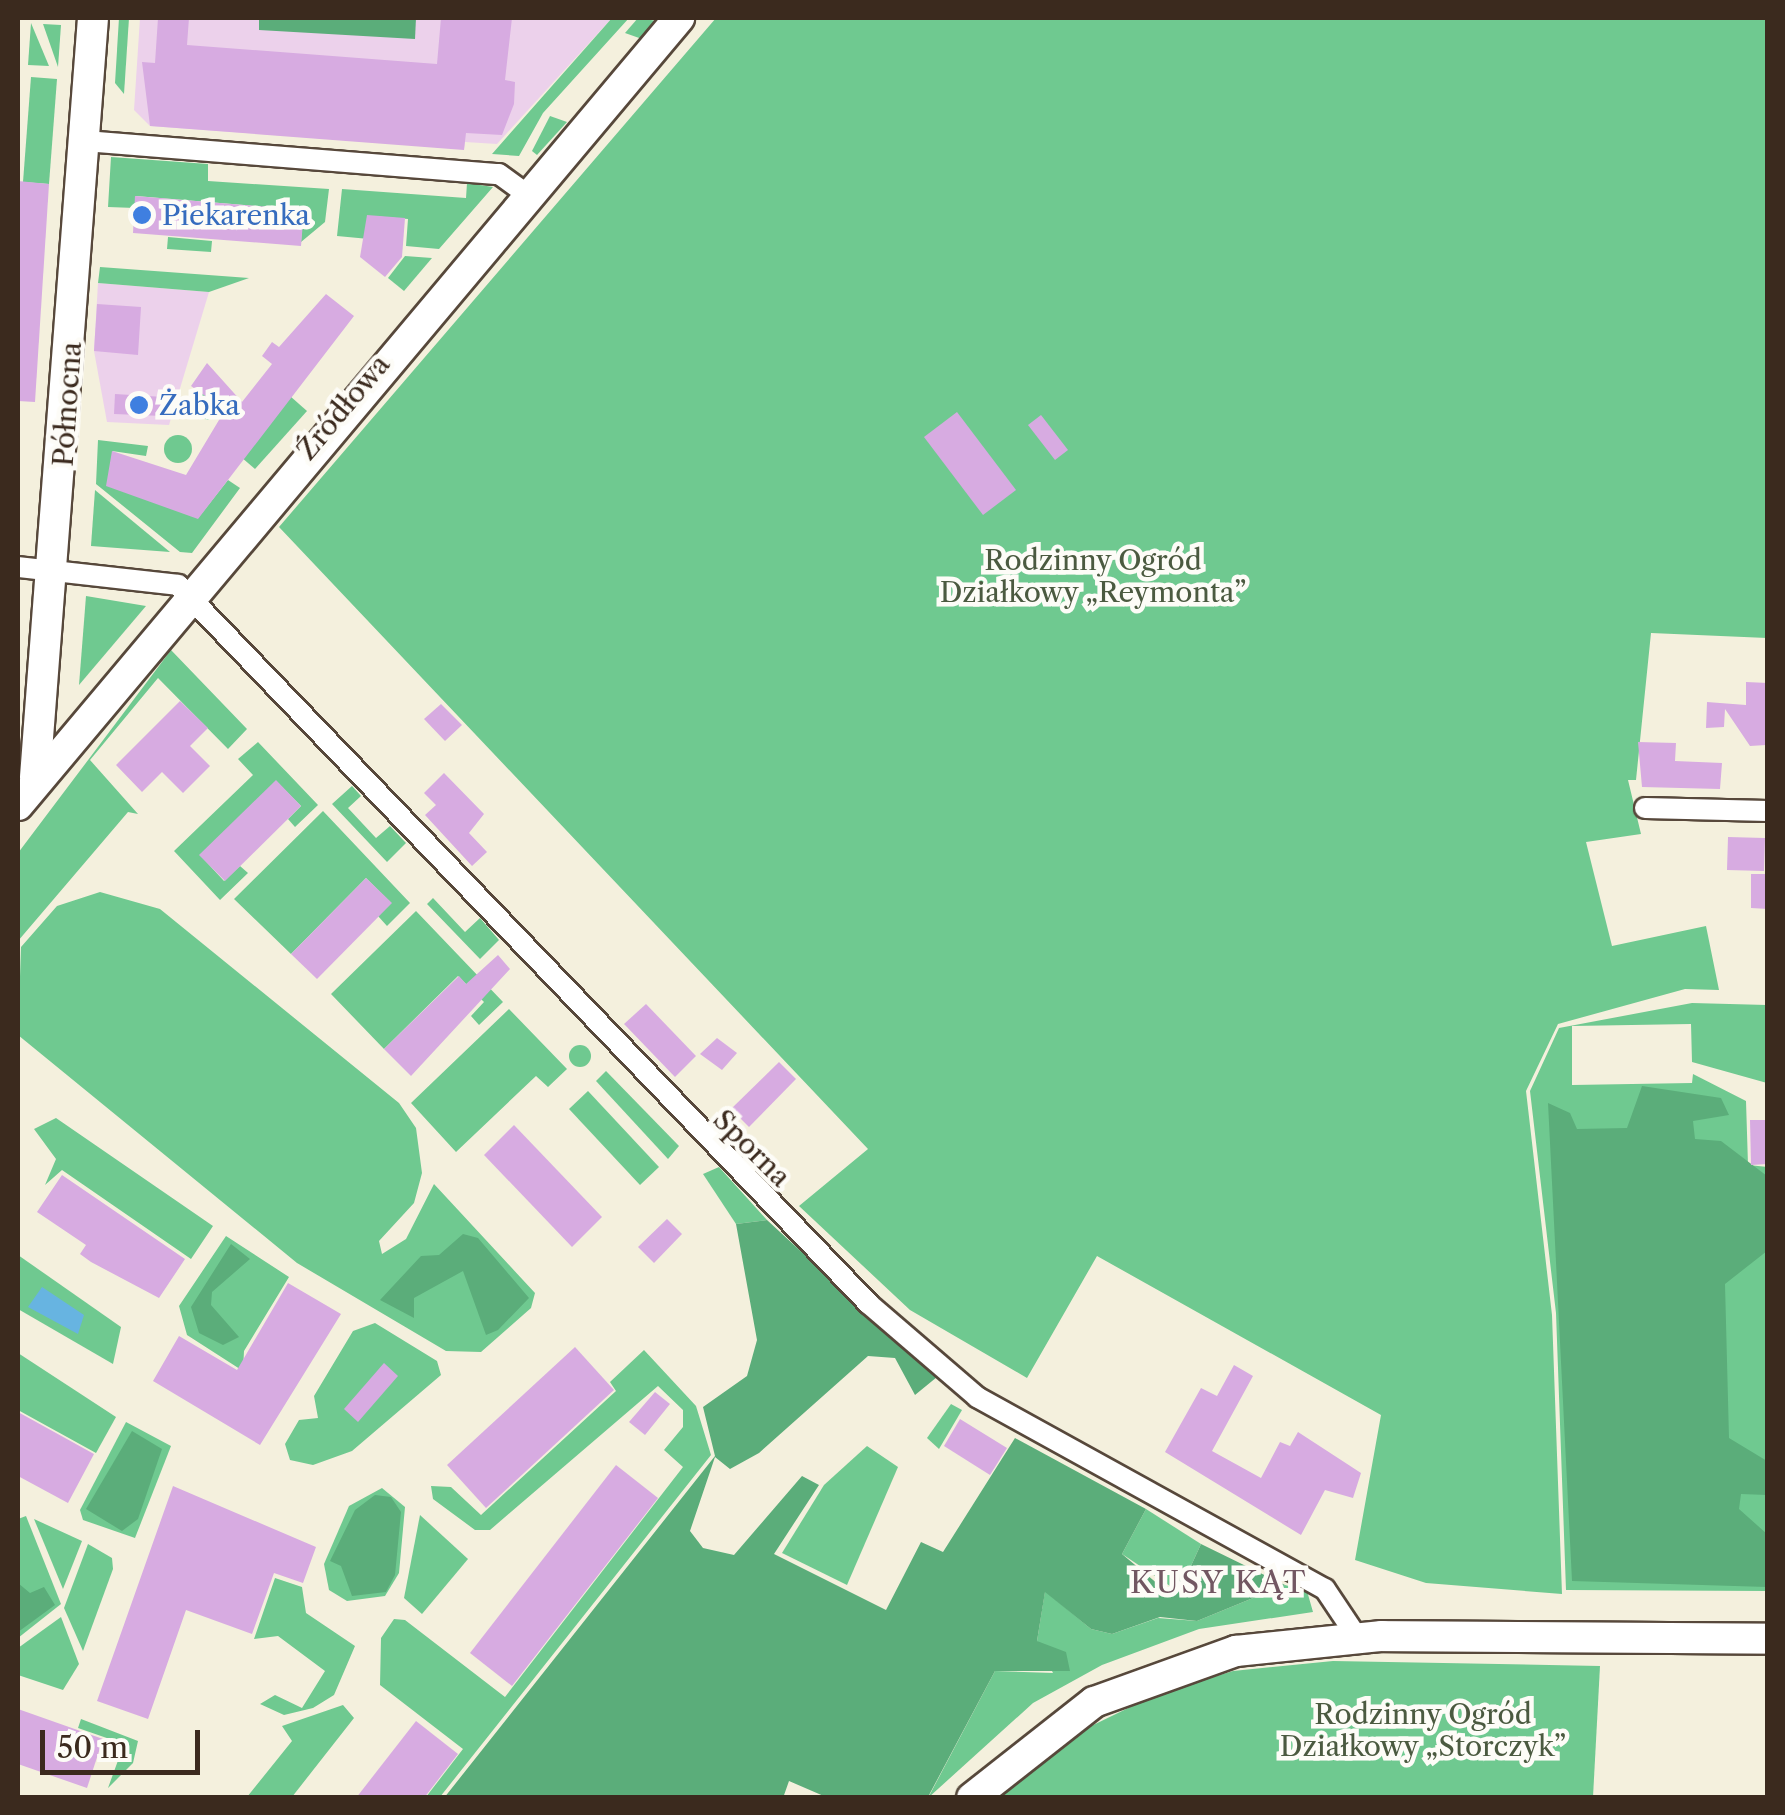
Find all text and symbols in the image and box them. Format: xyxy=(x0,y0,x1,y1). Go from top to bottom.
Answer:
place label: Piekarenka xyxy=(162,198,310,232)
marker: Piekarenka xyxy=(131,204,153,226)
street label: Północna xyxy=(46,340,88,468)
street label: Źródłowa xyxy=(289,348,397,466)
place label: Żabka xyxy=(159,388,240,422)
marker: Żabka xyxy=(128,394,150,416)
park label: Rodzinny Ogród Działkowy „Reymonta” xyxy=(939,543,1247,609)
street label: Sporna xyxy=(706,1102,798,1194)
district label: KUSY KĄT xyxy=(1129,1565,1309,1601)
park label: Rodzinny Ogród Działkowy „Storczyk” xyxy=(1279,1697,1567,1763)
scale bar xyxy=(45,1710,205,1772)
text: 50 m xyxy=(57,1729,128,1766)

